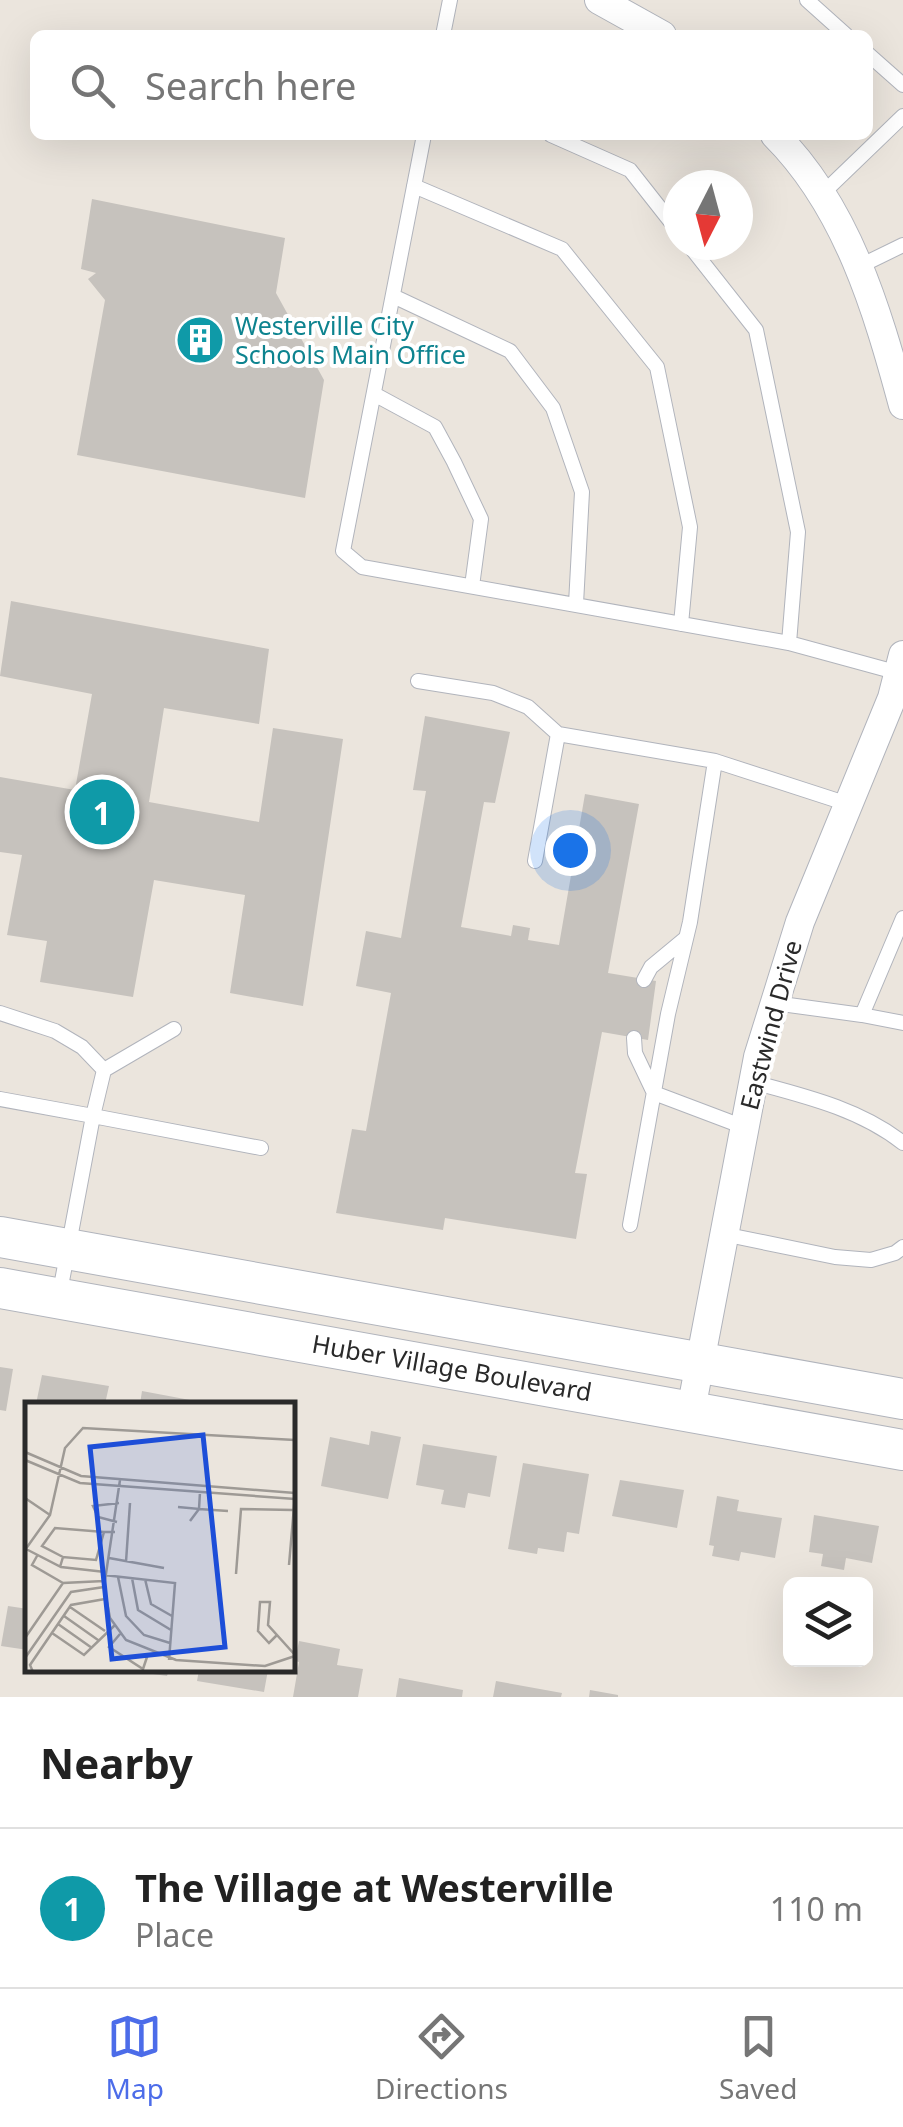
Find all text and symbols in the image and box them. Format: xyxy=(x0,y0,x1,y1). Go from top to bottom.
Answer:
search box xyxy=(30,30,873,140)
icon: search xyxy=(65,58,120,113)
text: Search here xyxy=(145,59,356,111)
north arrow xyxy=(663,170,753,260)
place label: Westerville City Schools Main Office xyxy=(235,308,466,371)
building icon: Westerville City Schools Main Office xyxy=(174,314,226,366)
pin: 1 xyxy=(70,774,134,850)
your location xyxy=(545,825,596,876)
street label: Eastwind Drive xyxy=(731,936,809,1113)
street label: Huber Village Boulevard xyxy=(310,1326,595,1408)
inset map xyxy=(25,1402,295,1672)
map controls xyxy=(783,1577,873,1667)
button: layers xyxy=(783,1577,873,1667)
text: Nearby xyxy=(40,1734,193,1791)
text: The Village at Westerville xyxy=(135,1861,614,1913)
text: 1 xyxy=(63,1887,82,1930)
text: 110 m xyxy=(770,1887,863,1930)
text: Place xyxy=(135,1913,214,1956)
tab: Map xyxy=(106,2009,164,2107)
tab: Directions xyxy=(375,2009,508,2107)
tab: Saved xyxy=(719,2009,797,2107)

